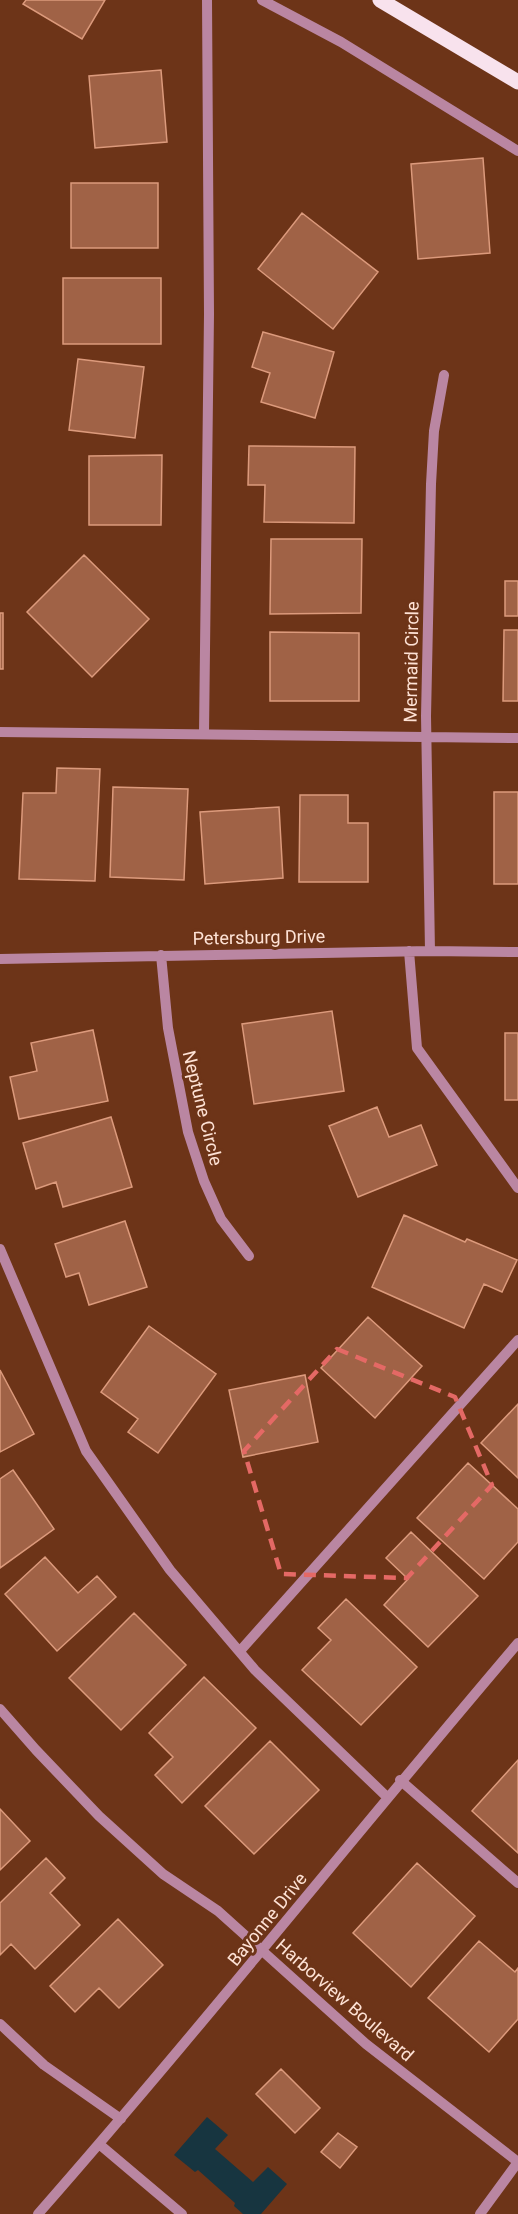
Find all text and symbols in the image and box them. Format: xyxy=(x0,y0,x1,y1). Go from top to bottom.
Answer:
street label: Mermaid Circle xyxy=(399,601,423,723)
street label: Petersburg Drive xyxy=(193,925,325,949)
street label: Neptune Circle xyxy=(179,1048,227,1168)
street label: Bayonne Drive xyxy=(223,1868,311,1970)
street label: Harborview Boulevard xyxy=(272,1934,418,2066)

